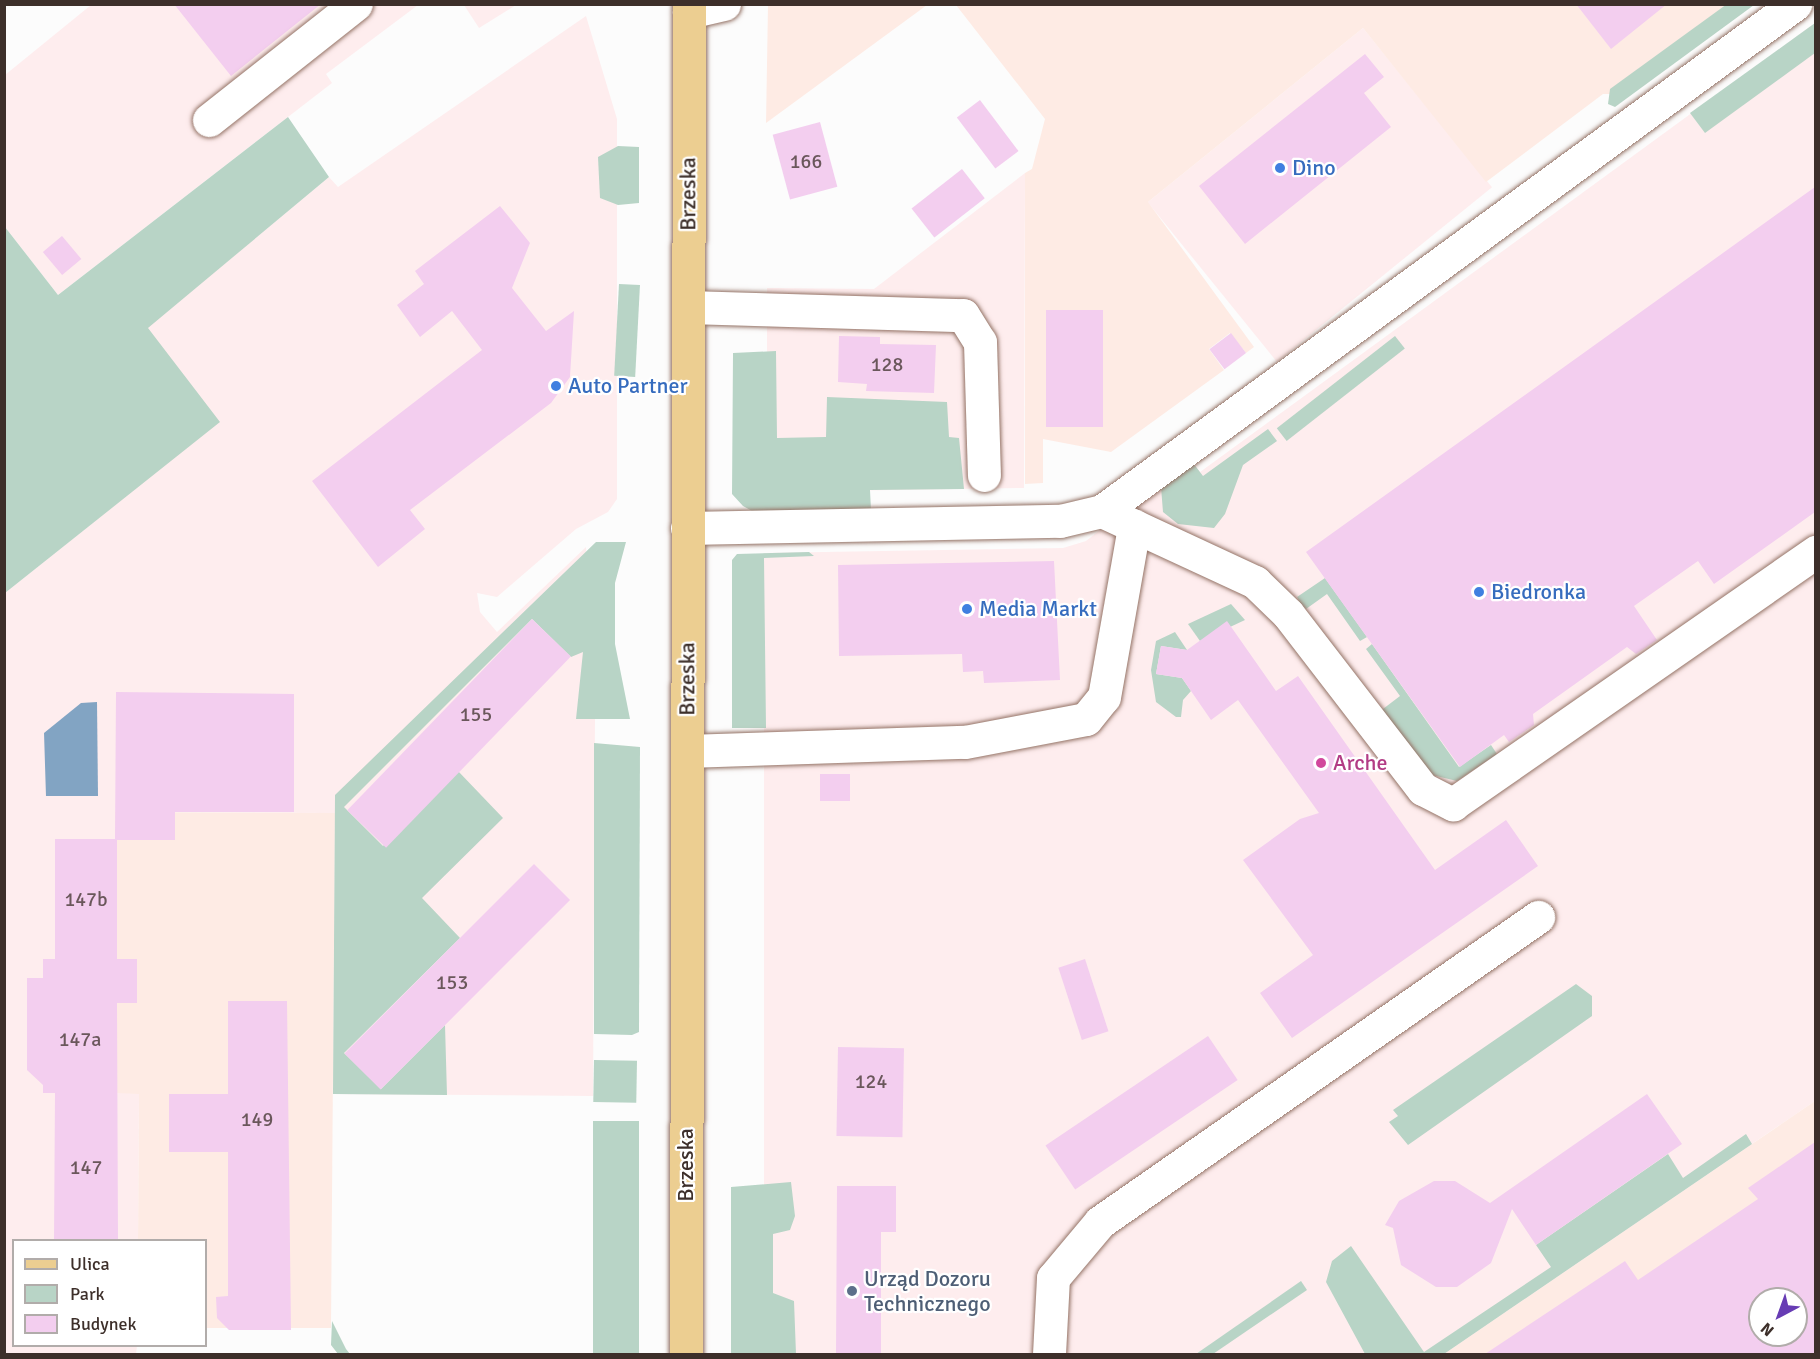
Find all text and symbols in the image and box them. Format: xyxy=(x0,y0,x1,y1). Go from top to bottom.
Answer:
house number: 166 xyxy=(790,149,822,173)
place label: Dino xyxy=(1292,155,1336,181)
street label: Brzeska xyxy=(675,157,701,231)
marker: Dino xyxy=(1273,161,1287,175)
house number: 128 xyxy=(871,352,903,376)
place label: Auto Partner xyxy=(568,373,688,399)
marker: Auto Partner xyxy=(549,379,563,393)
place label: Biedronka xyxy=(1491,579,1586,605)
marker: Biedronka xyxy=(1472,585,1486,599)
place label: Media Markt xyxy=(979,596,1097,622)
marker: Media Markt xyxy=(960,602,974,616)
street label: Brzeska xyxy=(674,642,700,716)
house number: 155 xyxy=(460,702,492,726)
place label: Arche xyxy=(1333,750,1387,776)
marker: Arche xyxy=(1314,756,1328,770)
house number: 147b xyxy=(65,887,107,911)
house number: 153 xyxy=(436,970,468,994)
house number: 147a xyxy=(59,1027,101,1051)
house number: 124 xyxy=(855,1069,887,1093)
house number: 149 xyxy=(241,1107,273,1131)
street label: Brzeska xyxy=(673,1128,699,1202)
house number: 147 xyxy=(70,1155,102,1179)
legend xyxy=(12,1239,207,1347)
text: Ulica xyxy=(70,1253,110,1275)
place label: Urząd Dozoru Technicznego xyxy=(864,1265,991,1316)
text: Park xyxy=(70,1283,105,1305)
marker: Urząd Dozoru Technicznego xyxy=(845,1284,859,1298)
north arrow xyxy=(1748,1287,1808,1347)
text: Budynek xyxy=(70,1313,137,1335)
text: N xyxy=(1757,1318,1778,1340)

